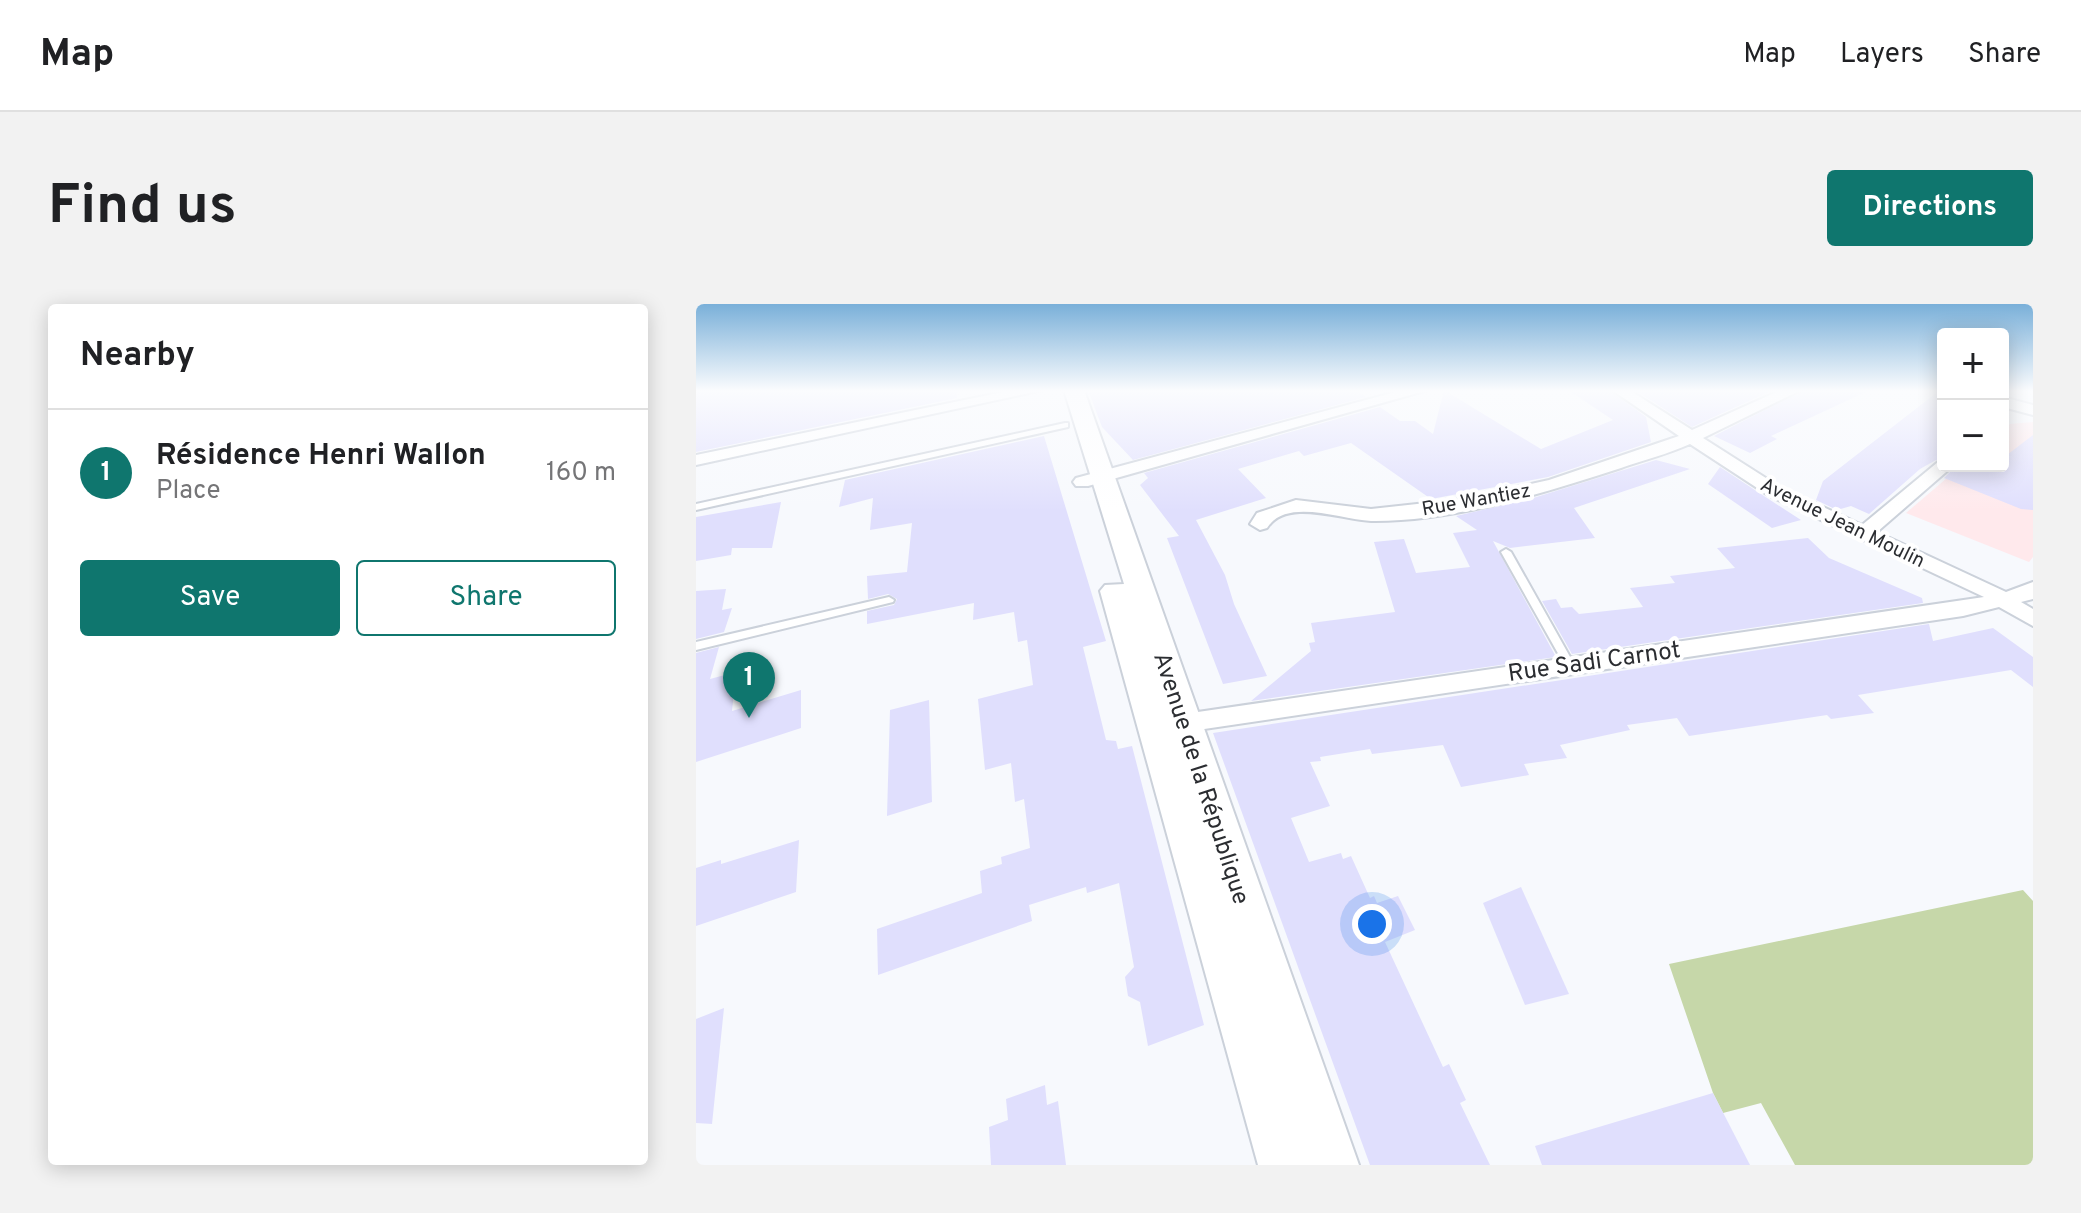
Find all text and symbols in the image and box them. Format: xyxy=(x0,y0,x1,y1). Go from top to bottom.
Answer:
text: Map xyxy=(40,31,114,80)
text: Map xyxy=(1743,37,1796,73)
text: Layers xyxy=(1840,37,1924,73)
text: Share xyxy=(1968,37,2041,73)
button: Directions xyxy=(1827,170,2033,246)
text: Find us xyxy=(48,173,237,243)
map controls xyxy=(1937,328,2009,472)
button: + xyxy=(1937,328,2009,400)
text: Nearby xyxy=(80,335,195,378)
button: − xyxy=(1937,400,2009,472)
text: Résidence Henri Wallon xyxy=(156,438,486,475)
text: 1 xyxy=(101,457,111,490)
text: 160 m xyxy=(546,457,616,490)
street label: Avenue Jean Moulin xyxy=(1756,473,1929,575)
text: Place xyxy=(156,475,220,508)
street label: Rue Wantiez xyxy=(1420,479,1533,523)
button: Save xyxy=(80,560,340,636)
button: Share xyxy=(356,560,616,636)
street label: Rue Sadi Carnot xyxy=(1506,636,1682,690)
street label: Avenue de la République xyxy=(1145,649,1255,909)
pin: 1 xyxy=(723,652,775,718)
your location xyxy=(1352,904,1392,944)

